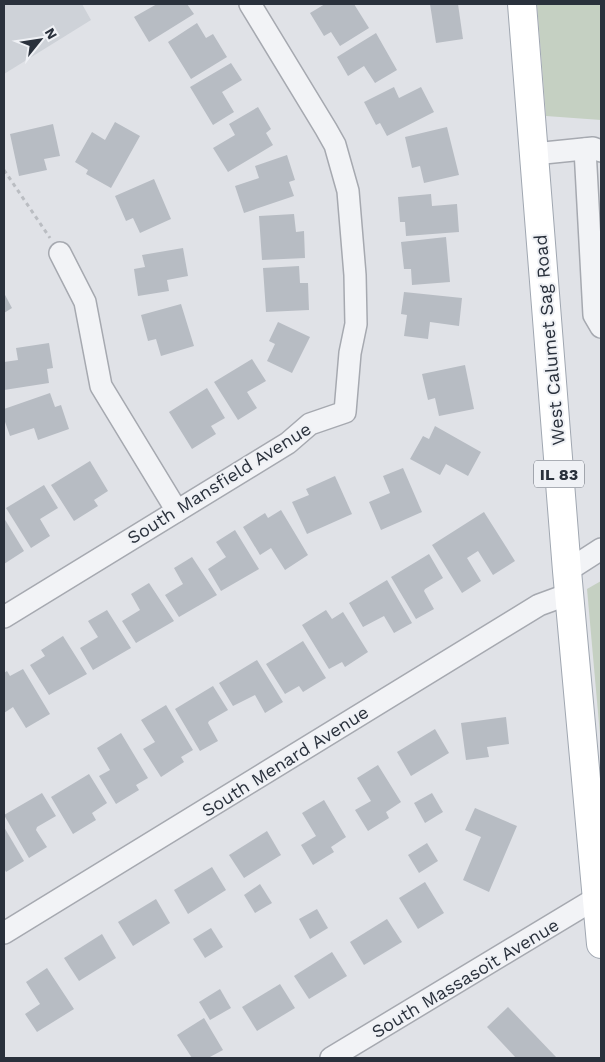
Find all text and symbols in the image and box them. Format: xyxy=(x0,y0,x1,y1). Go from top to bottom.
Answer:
north arrow xyxy=(15,15,65,65)
text: N xyxy=(42,25,61,42)
street label: West Calumet Sag Road xyxy=(529,234,569,446)
street label: South Mansfield Avenue xyxy=(123,418,315,548)
road number: IL 83 xyxy=(534,460,584,488)
street label: South Menard Avenue xyxy=(198,701,372,821)
street label: South Massasoit Avenue xyxy=(368,914,562,1042)

